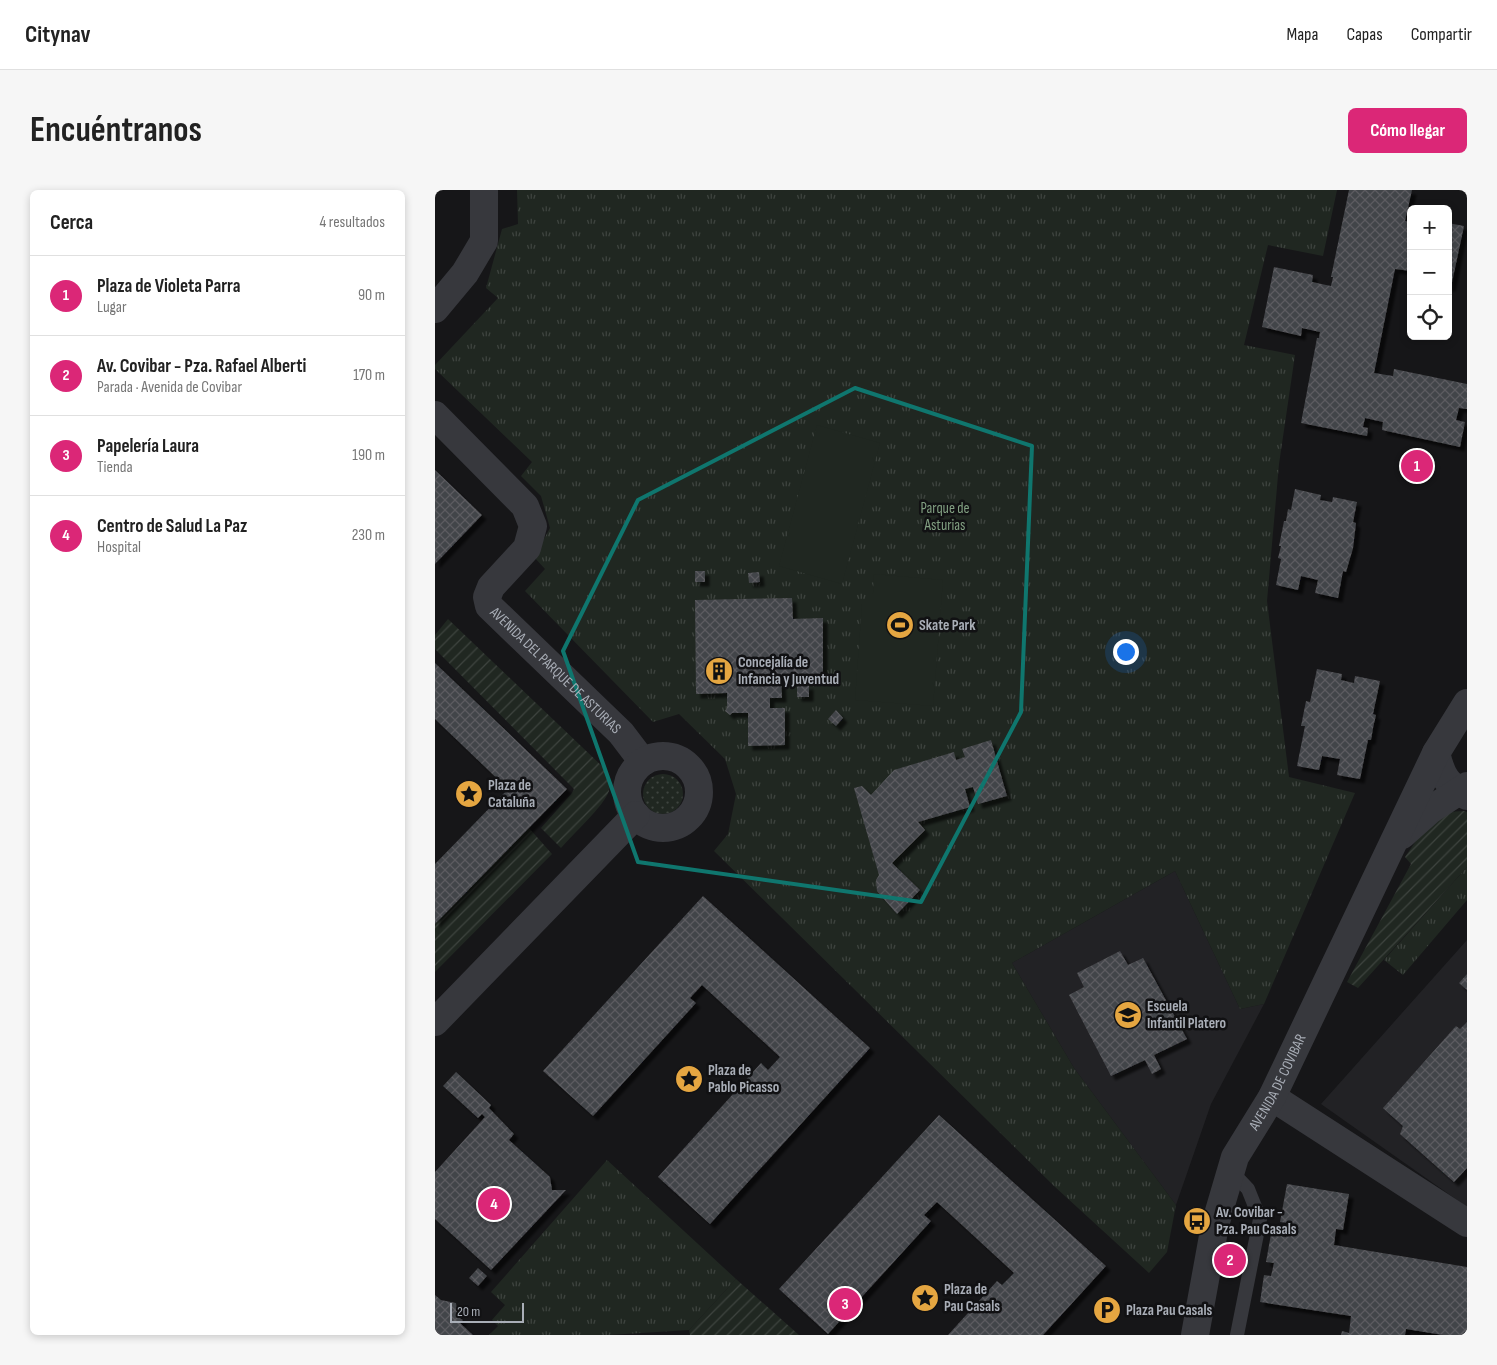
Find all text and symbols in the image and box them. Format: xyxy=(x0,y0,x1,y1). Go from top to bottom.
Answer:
text: Citynav xyxy=(25,20,91,49)
text: Mapa xyxy=(1286,24,1318,45)
text: Capas xyxy=(1346,24,1383,45)
text: Compartir xyxy=(1411,24,1472,45)
button: Cómo llegar xyxy=(1348,108,1467,153)
text: Encuéntranos xyxy=(30,109,202,152)
map controls xyxy=(1407,205,1452,340)
button: + xyxy=(1407,205,1452,250)
text: Cerca xyxy=(50,210,93,235)
text: 4 resultados xyxy=(320,213,385,232)
button: − xyxy=(1407,250,1452,295)
text: Plaza de Violeta Parra xyxy=(97,275,240,298)
text: 1 xyxy=(63,286,69,305)
text: 90 m xyxy=(358,286,385,305)
button: locate xyxy=(1407,295,1452,340)
text: Lugar xyxy=(97,298,127,317)
text: Av. Covibar - Pza. Rafael Alberti xyxy=(97,355,306,378)
text: 2 xyxy=(62,366,70,385)
text: 170 m xyxy=(353,366,385,385)
text: Parada · Avenida de Covibar xyxy=(97,378,242,397)
text: Papelería Laura xyxy=(97,435,199,458)
text: 3 xyxy=(62,446,70,465)
text: 190 m xyxy=(352,446,385,465)
pin: 1 xyxy=(1401,447,1433,485)
text: Tienda xyxy=(97,458,133,477)
park label: Parque de Asturias xyxy=(920,499,970,535)
text: Centro de Salud La Paz xyxy=(97,515,247,538)
text: 4 xyxy=(62,526,70,545)
text: 230 m xyxy=(352,526,385,545)
text: Hospital xyxy=(97,538,141,557)
street label: AVENIDA DEL PARQUE DE ASTURIAS xyxy=(485,602,625,738)
sports icon: Skate Park xyxy=(885,610,915,640)
place label: Skate Park xyxy=(919,616,976,635)
your location xyxy=(1113,639,1139,665)
place label: Concejalía de Infancia y Juventud xyxy=(738,653,839,689)
building icon: Concejalía de Infancia y Juventud xyxy=(704,656,734,686)
place label: Plaza de Cataluña xyxy=(488,776,535,812)
place icon: Plaza de Cataluña xyxy=(454,779,484,809)
place label: Escuela Infantil Platero xyxy=(1147,997,1226,1033)
school or university icon: Escuela Infantil Platero xyxy=(1113,1000,1143,1030)
street label: AVENIDA DE COVIBAR xyxy=(1244,1031,1311,1135)
place label: Plaza de Pablo Picasso xyxy=(708,1061,779,1097)
place icon: Plaza de Pablo Picasso xyxy=(674,1064,704,1094)
pin: 4 xyxy=(478,1185,510,1223)
place label: Av. Covibar - Pza. Pau Casals xyxy=(1215,1203,1297,1239)
bus stop icon: Av. Covibar - Pza. Pau Casals xyxy=(1182,1206,1212,1236)
pin: 2 xyxy=(1214,1241,1246,1279)
place label: Plaza de Pau Casals xyxy=(944,1280,1000,1316)
place icon: Plaza de Pau Casals xyxy=(910,1283,940,1313)
pin: 3 xyxy=(829,1285,861,1323)
parking icon: Plaza Pau Casals xyxy=(1092,1295,1122,1325)
scale bar xyxy=(450,1300,524,1323)
place label: Plaza Pau Casals xyxy=(1126,1301,1212,1320)
text: 20 m xyxy=(457,1303,480,1320)

